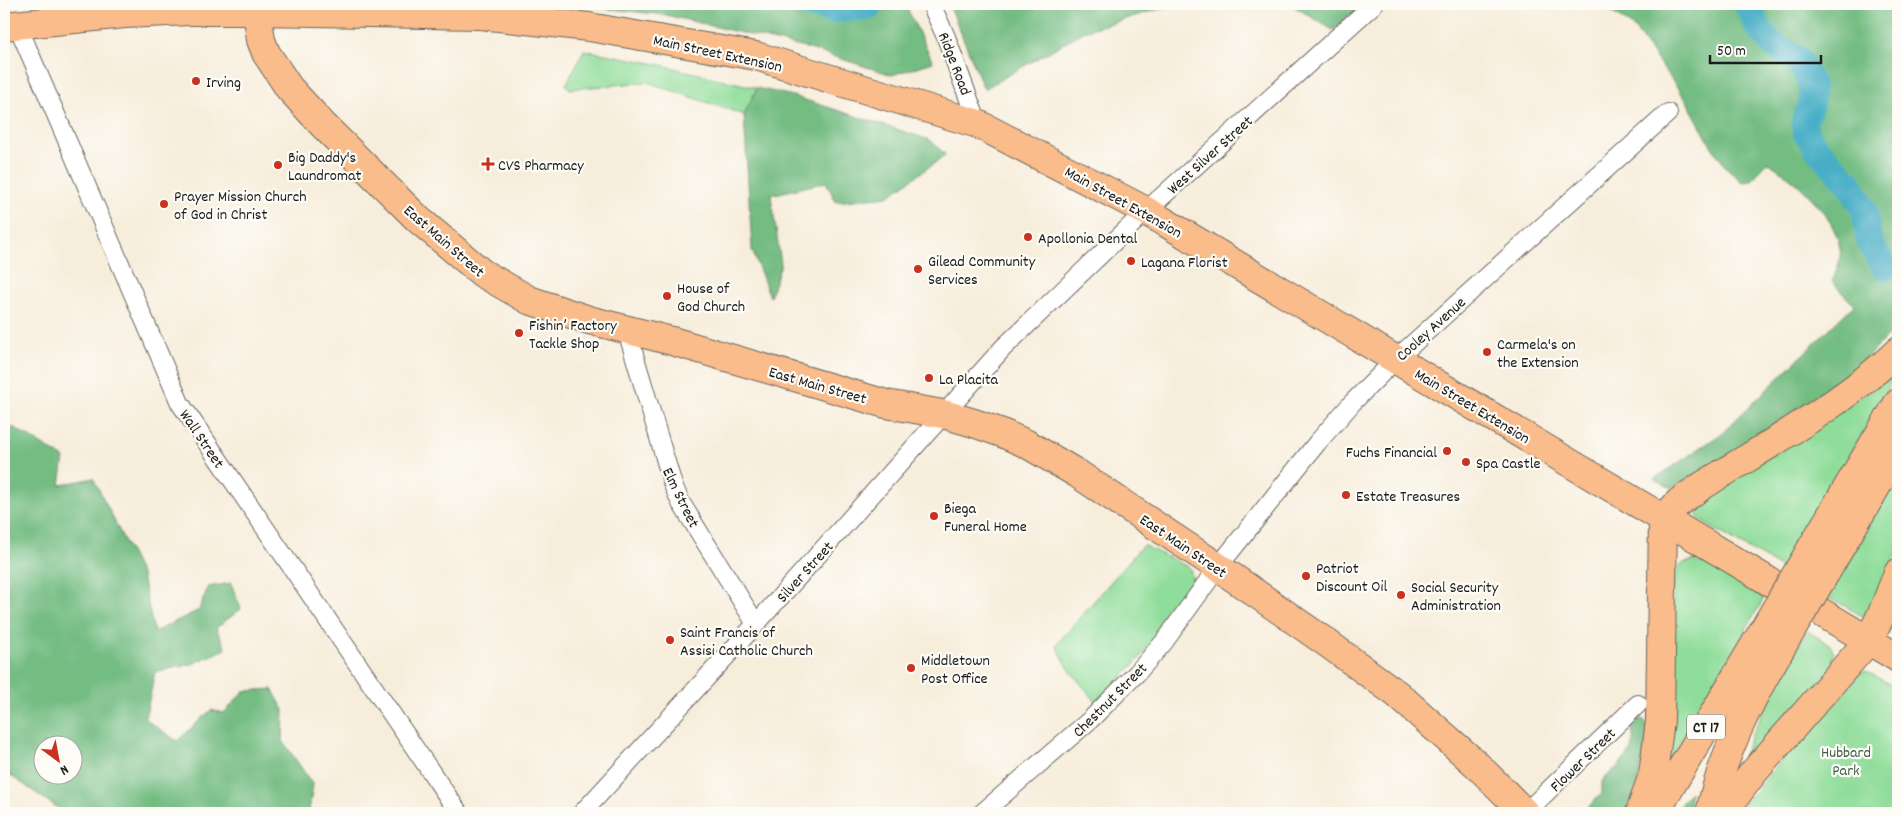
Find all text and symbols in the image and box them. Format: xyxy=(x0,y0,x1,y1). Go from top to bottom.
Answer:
street label: Ridge Road xyxy=(931,29,976,99)
street label: Main Street Extension xyxy=(651,30,784,79)
scale bar xyxy=(1710,32,1821,64)
text: 50 m xyxy=(1717,41,1746,63)
place label: Irving xyxy=(206,72,241,95)
marker: Irving xyxy=(190,75,202,87)
street label: West Silver Street xyxy=(1163,111,1259,201)
place label: Big Daddy's Laundromat xyxy=(288,147,361,188)
place label: CVS Pharmacy xyxy=(498,155,584,178)
marker: CVS Pharmacy xyxy=(482,158,494,170)
marker: Big Daddy's Laundromat xyxy=(272,159,284,171)
street label: Main Street Extension xyxy=(1060,161,1186,245)
place label: Prayer Mission Church of God in Christ xyxy=(174,186,307,227)
marker: Prayer Mission Church of God in Christ xyxy=(158,198,170,210)
street label: East Main Street xyxy=(398,200,489,284)
place label: Apollonia Dental xyxy=(1038,228,1138,251)
marker: Apollonia Dental xyxy=(1022,231,1034,243)
place label: Gilead Community Services xyxy=(928,251,1036,292)
place label: Lagana Florist xyxy=(1141,252,1228,275)
marker: Lagana Florist xyxy=(1125,255,1137,267)
marker: Gilead Community Services xyxy=(912,263,924,275)
place label: House of God Church xyxy=(677,278,745,319)
marker: House of God Church xyxy=(661,290,673,302)
street label: Cooley Avenue xyxy=(1392,292,1472,367)
place label: Fishin’ Factory Tackle Shop xyxy=(529,315,617,356)
marker: Fishin’ Factory Tackle Shop xyxy=(513,327,525,339)
place label: Carmela's on the Extension xyxy=(1497,334,1579,375)
marker: Carmela's on the Extension xyxy=(1481,346,1493,358)
street label: East Main Street xyxy=(766,361,869,411)
street label: Main Street Extension xyxy=(1410,364,1534,451)
place label: La Placita xyxy=(939,369,999,392)
marker: La Placita xyxy=(923,372,935,384)
street label: Wall Street xyxy=(173,405,229,474)
place label: Fuchs Financial xyxy=(1346,442,1437,465)
marker: Fuchs Financial xyxy=(1441,445,1453,457)
place label: Spa Castle xyxy=(1476,453,1541,476)
marker: Spa Castle xyxy=(1460,456,1472,468)
street label: Elm Street xyxy=(655,464,704,532)
place label: Estate Treasures xyxy=(1356,486,1461,509)
marker: Estate Treasures xyxy=(1340,489,1352,501)
place label: Biega Funeral Home xyxy=(944,498,1027,539)
street label: East Main Street xyxy=(1134,509,1231,585)
marker: Biega Funeral Home xyxy=(928,510,940,522)
street label: Silver Street xyxy=(772,537,840,609)
place label: Patriot Discount Oil xyxy=(1316,558,1387,599)
marker: Patriot Discount Oil xyxy=(1300,570,1312,582)
place label: Social Security Administration xyxy=(1411,577,1501,618)
marker: Social Security Administration xyxy=(1395,589,1407,601)
place label: Saint Francis of Assisi Catholic Church xyxy=(680,622,813,663)
marker: Saint Francis of Assisi Catholic Church xyxy=(664,634,676,646)
place label: Middletown Post Office xyxy=(921,650,990,691)
street label: Chestnut Street xyxy=(1068,658,1153,743)
marker: Middletown Post Office xyxy=(905,662,917,674)
road number: CT 17 xyxy=(1687,714,1725,740)
street label: Flower Street xyxy=(1546,723,1622,798)
north arrow xyxy=(32,734,82,784)
park label: Hubbard Park xyxy=(1821,742,1871,783)
text: N xyxy=(56,759,72,780)

